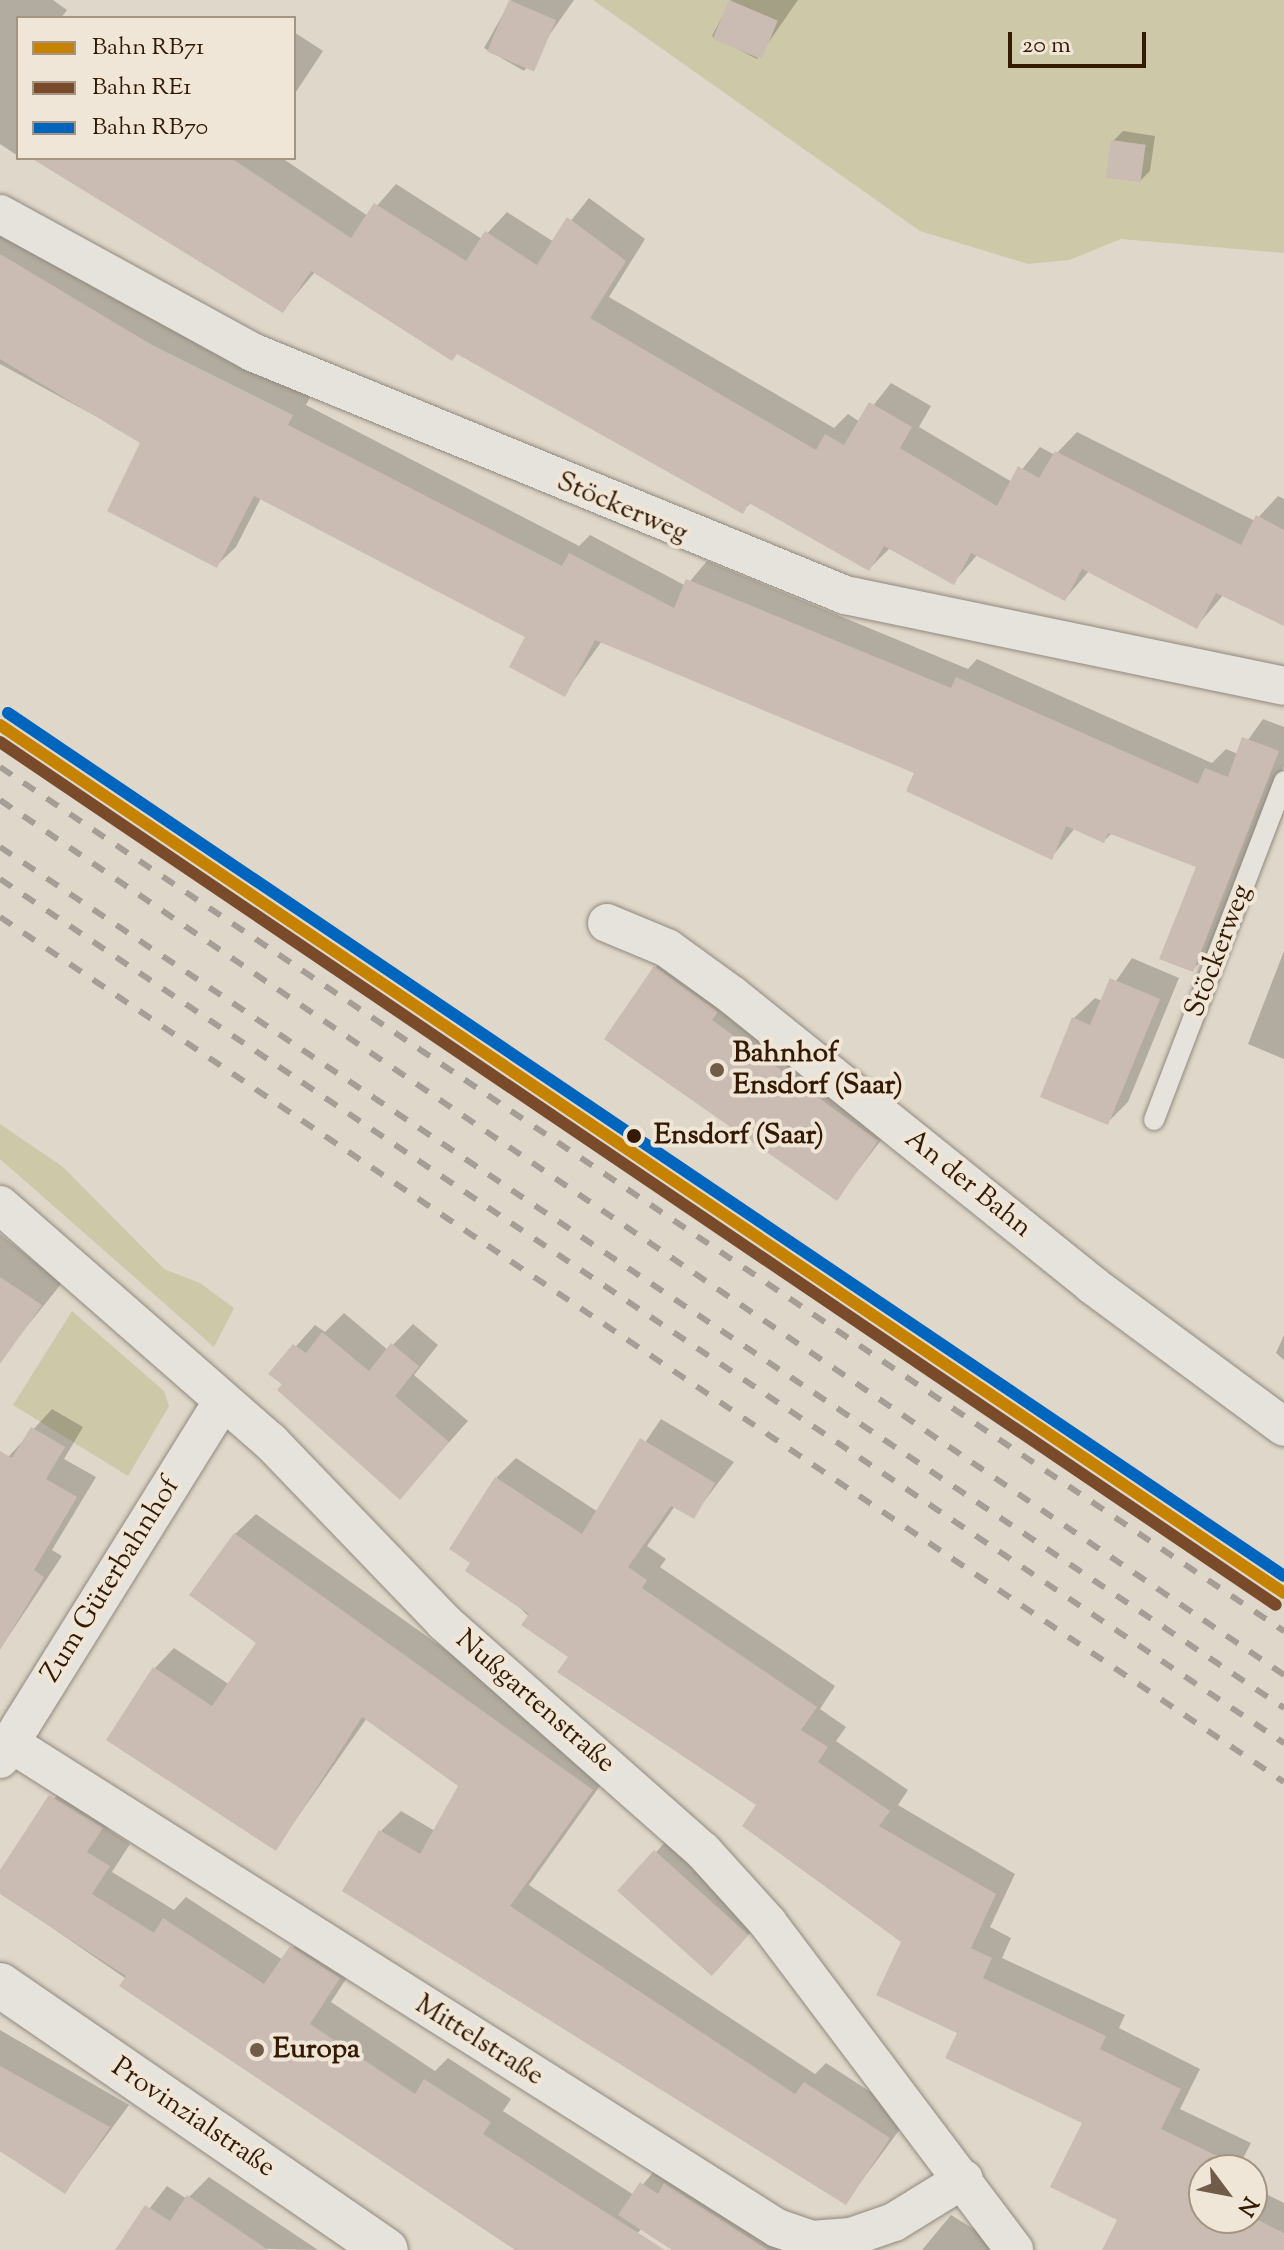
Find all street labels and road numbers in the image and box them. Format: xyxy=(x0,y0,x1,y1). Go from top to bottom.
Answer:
street label: Stöckerweg xyxy=(551,465,693,551)
street label: Stöckerweg xyxy=(1178,880,1260,1022)
street label: An der Bahn xyxy=(898,1123,1038,1245)
street label: Zum Güterbahnhof xyxy=(34,1471,188,1689)
street label: Nußgartenstraße xyxy=(448,1623,622,1781)
street label: Mittelstraße xyxy=(409,1988,549,2094)
street label: Provinzialstraße xyxy=(105,2051,281,2185)

